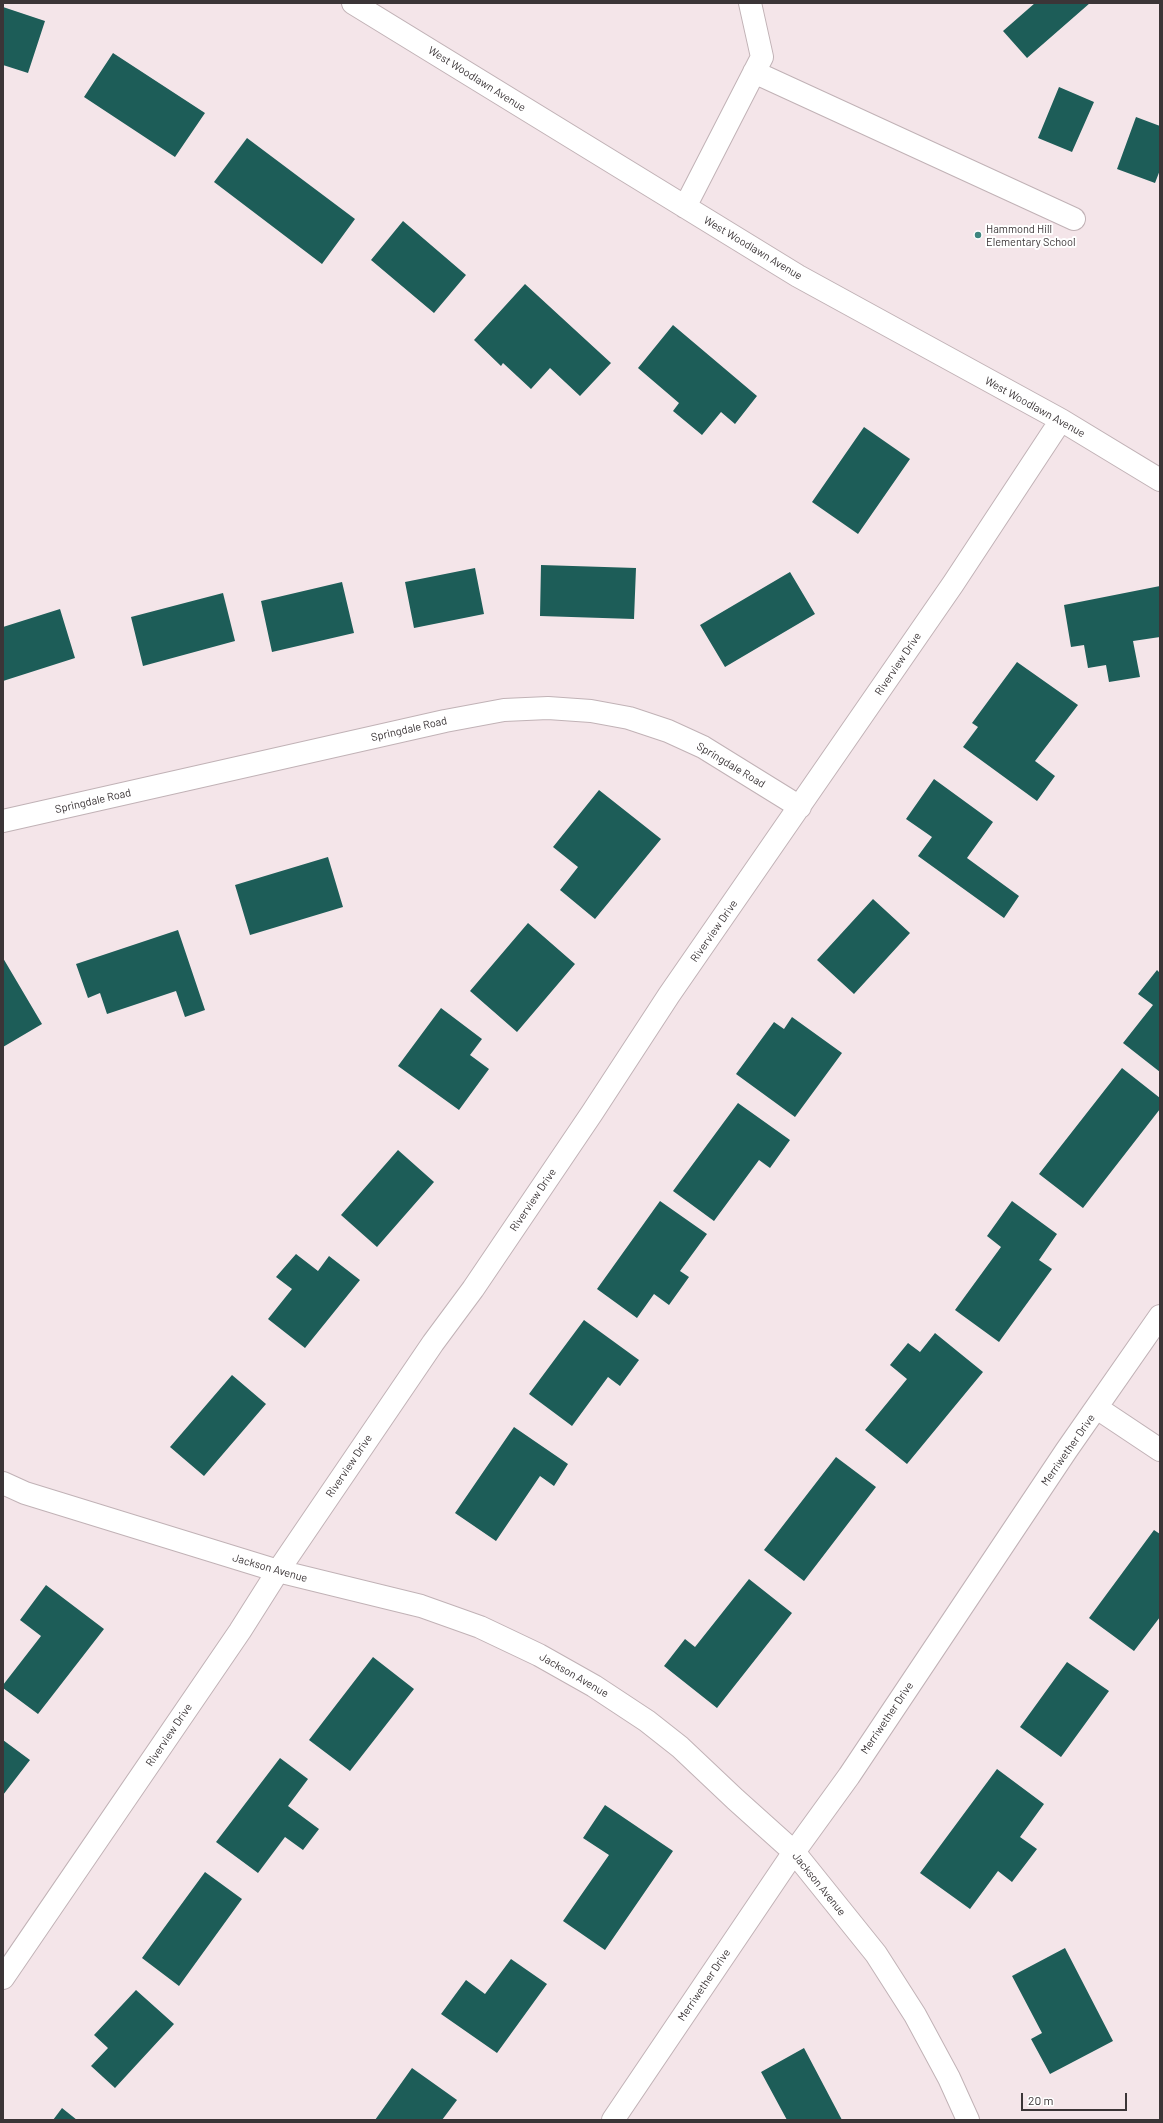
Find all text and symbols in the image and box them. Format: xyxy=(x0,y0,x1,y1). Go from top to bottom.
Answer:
street label: West Woodlawn Avenue xyxy=(426,44,528,114)
street label: West Woodlawn Avenue xyxy=(701,213,805,283)
place label: Hammond Hill Elementary School xyxy=(986,222,1076,248)
marker: Hammond Hill Elementary School xyxy=(973,230,983,240)
street label: West Woodlawn Avenue xyxy=(983,374,1087,440)
street label: Riverview Drive xyxy=(872,630,924,698)
street label: Springdale Road xyxy=(370,714,448,744)
street label: Springdale Road xyxy=(694,739,768,791)
street label: Springdale Road xyxy=(54,786,132,816)
street label: Riverview Drive xyxy=(688,897,740,965)
street label: Riverview Drive xyxy=(507,1166,559,1234)
street label: Merriwether Drive xyxy=(1038,1412,1098,1488)
street label: Riverview Drive xyxy=(323,1432,375,1500)
street label: Jackson Avenue xyxy=(231,1551,309,1585)
street label: Jackson Avenue xyxy=(537,1650,611,1700)
street label: Merriwether Drive xyxy=(858,1679,916,1757)
street label: Riverview Drive xyxy=(143,1701,195,1769)
street label: Jackson Avenue xyxy=(789,1850,849,1918)
street label: Merriwether Drive xyxy=(675,1946,733,2024)
scale bar xyxy=(1023,2085,1129,2111)
text: 20 m xyxy=(1028,2093,1054,2107)

